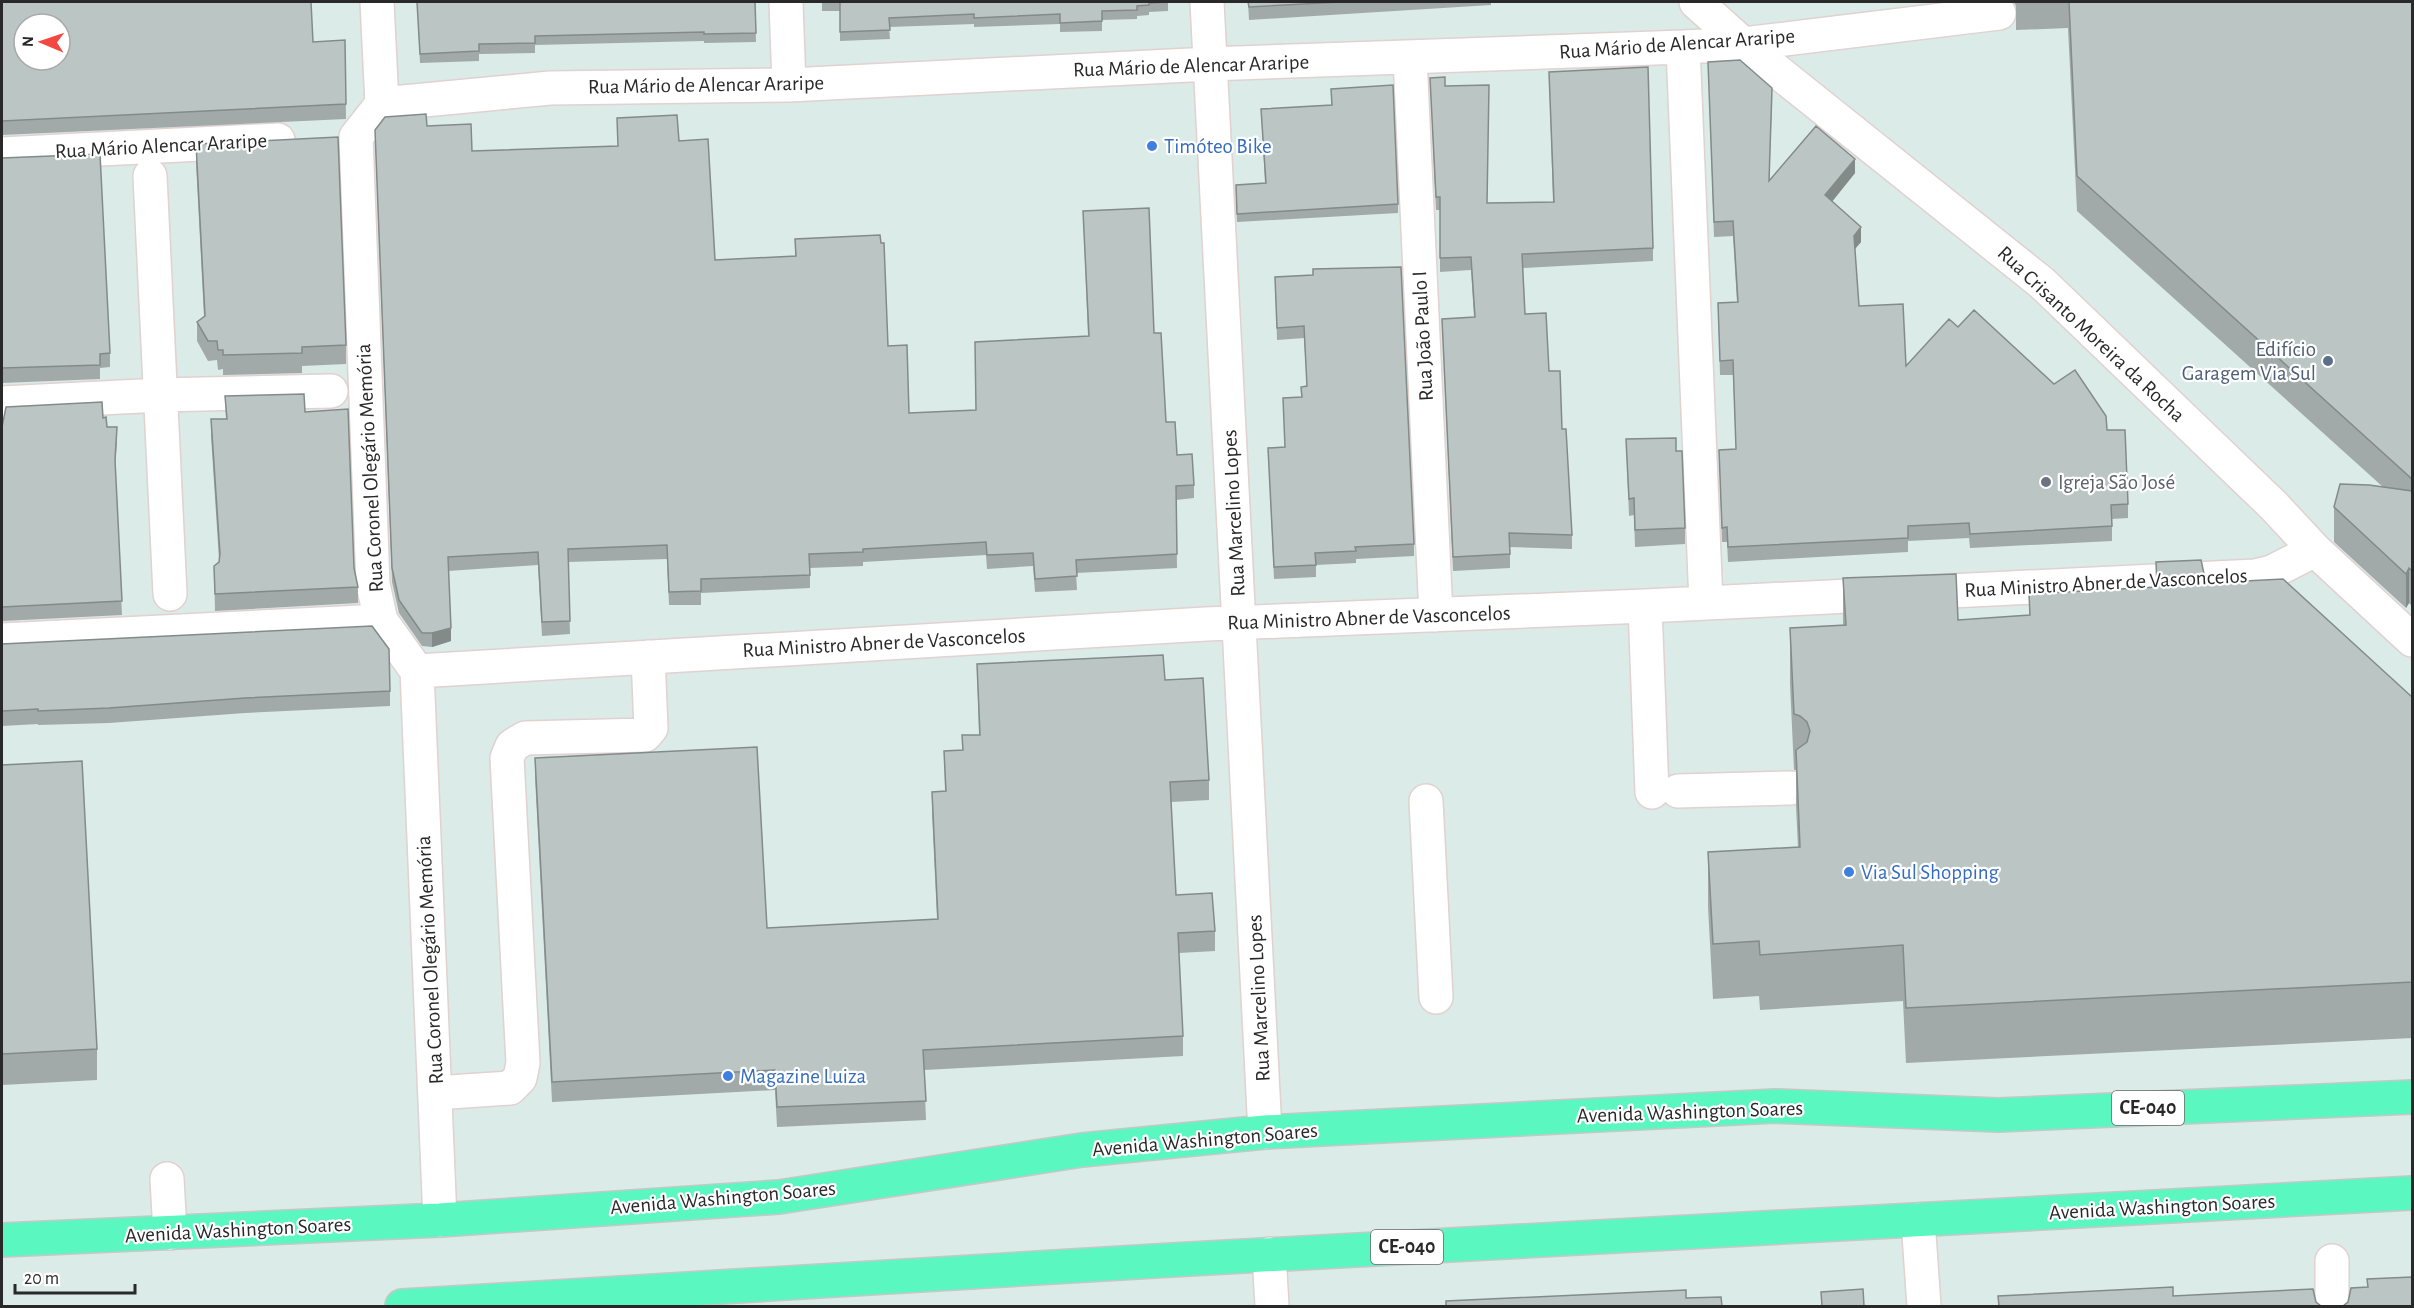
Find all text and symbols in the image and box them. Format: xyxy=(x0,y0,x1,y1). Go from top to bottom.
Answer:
north arrow xyxy=(12,12,72,72)
street label: Rua Mário de Alencar Araripe xyxy=(1558,25,1796,63)
text: N xyxy=(20,36,36,47)
street label: Rua Mário de Alencar Araripe xyxy=(1073,51,1309,81)
street label: Rua Mário de Alencar Araripe xyxy=(588,72,824,98)
street label: Rua Mário Alencar Araripe xyxy=(54,130,268,162)
place label: Timóteo Bike xyxy=(1164,136,1272,157)
marker: Timóteo Bike xyxy=(1145,139,1159,153)
street label: Rua Crisanto Moreira da Rocha xyxy=(1993,242,2189,426)
street label: Rua João Paulo I xyxy=(1409,270,1437,402)
place label: Edifício Garagem Via Sul xyxy=(2182,339,2316,384)
street label: Rua Coronel Olegário Memória xyxy=(353,343,387,593)
marker: Edifício Garagem Via Sul xyxy=(2321,354,2335,368)
street label: Rua Marcelino Lopes xyxy=(1219,429,1249,597)
place label: Igreja São José xyxy=(2058,472,2175,493)
marker: Igreja São José xyxy=(2039,475,2053,489)
street label: Rua Ministro Abner de Vasconcelos xyxy=(1964,565,2248,601)
street label: Rua Ministro Abner de Vasconcelos xyxy=(1227,603,1511,633)
street label: Rua Ministro Abner de Vasconcelos xyxy=(742,625,1026,661)
street label: Rua Coronel Olegário Memória xyxy=(413,835,447,1085)
place label: Via Sul Shopping xyxy=(1861,862,2000,883)
marker: Via Sul Shopping xyxy=(1842,865,1856,879)
street label: Rua Marcelino Lopes xyxy=(1244,914,1274,1082)
place label: Magazine Luiza xyxy=(740,1066,867,1087)
marker: Magazine Luiza xyxy=(721,1069,735,1083)
road number: CE-040 xyxy=(2112,1091,2184,1125)
street label: Avenida Washington Soares xyxy=(1576,1098,1804,1126)
street label: Avenida Washington Soares xyxy=(1091,1120,1319,1160)
street label: Avenida Washington Soares xyxy=(609,1178,837,1218)
street label: Avenida Washington Soares xyxy=(2048,1191,2276,1223)
street label: Avenida Washington Soares xyxy=(124,1214,352,1246)
road number: CE-040 xyxy=(1371,1230,1443,1264)
scale bar xyxy=(15,1257,135,1295)
text: 20 m xyxy=(24,1270,59,1288)

